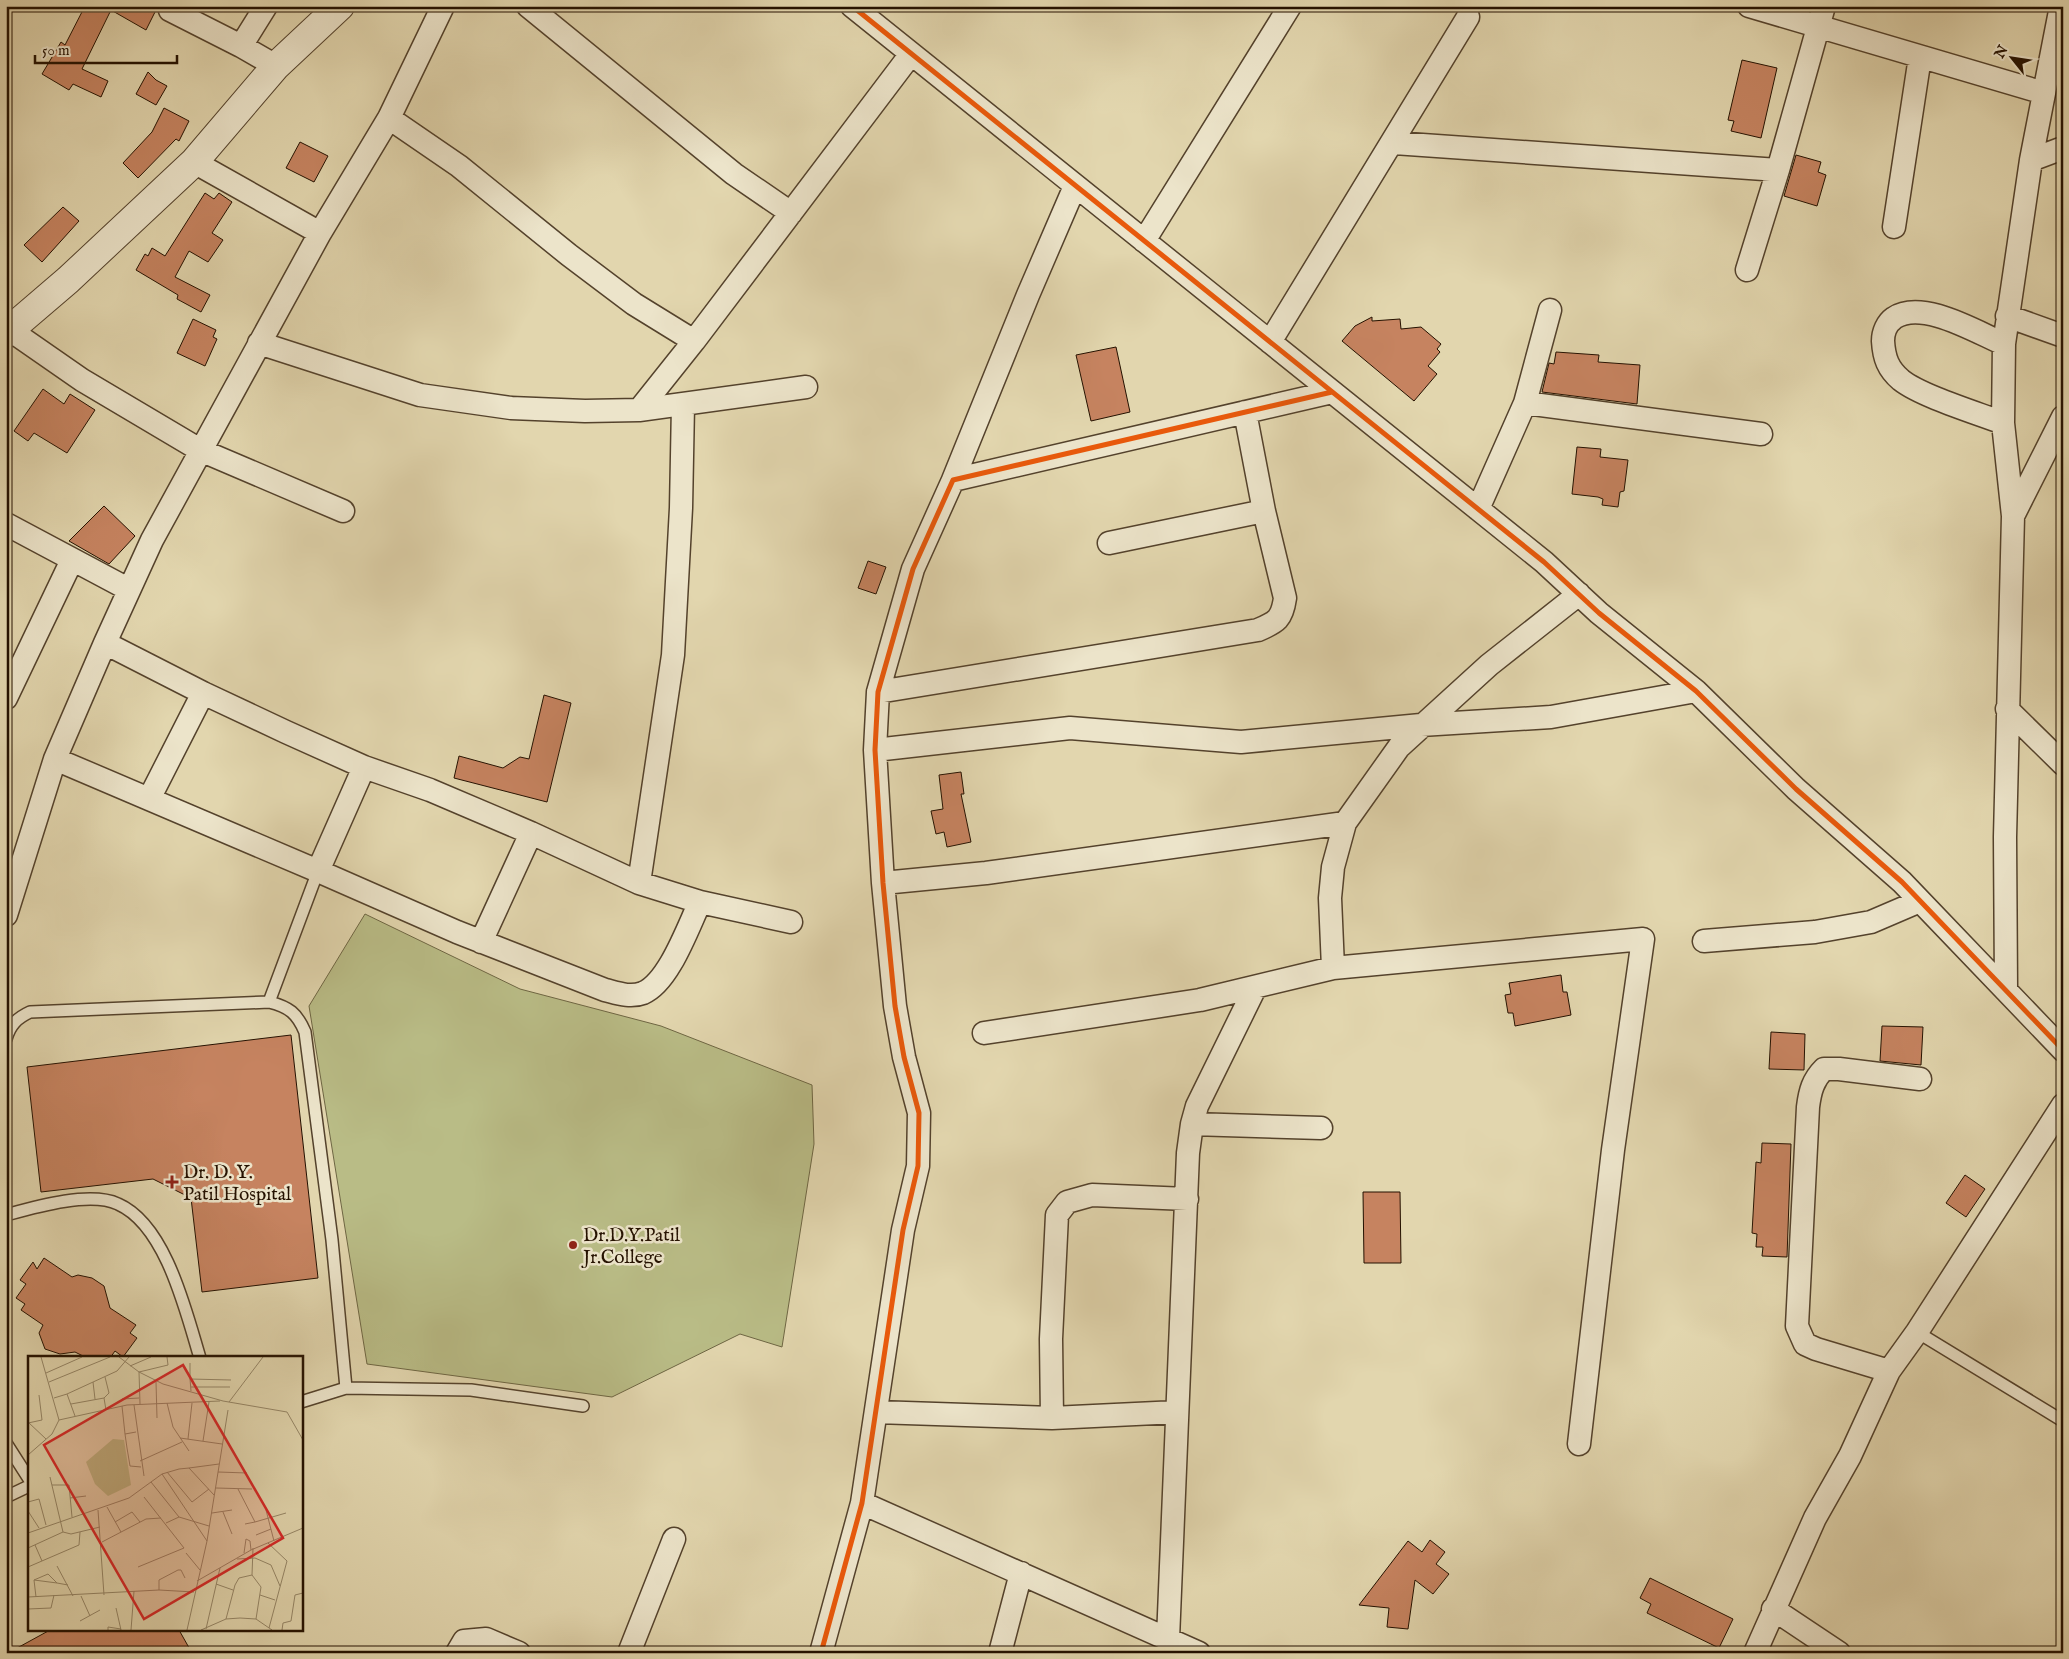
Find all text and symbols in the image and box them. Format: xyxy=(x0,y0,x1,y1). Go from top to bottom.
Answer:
scale bar xyxy=(35,32,178,64)
north arrow xyxy=(1986,32,2036,82)
text: 50 m xyxy=(42,41,70,60)
text: N xyxy=(1990,42,2012,63)
place label: Dr. D. Y. Patil Hospital xyxy=(183,1161,292,1207)
marker: Dr. D. Y. Patil Hospital xyxy=(165,1175,179,1189)
place label: Dr.D.Y.Patil Jr.College xyxy=(581,1224,681,1270)
marker: Dr.D.Y.Patil Jr.College xyxy=(567,1239,579,1251)
inset map xyxy=(28,1356,302,1632)

